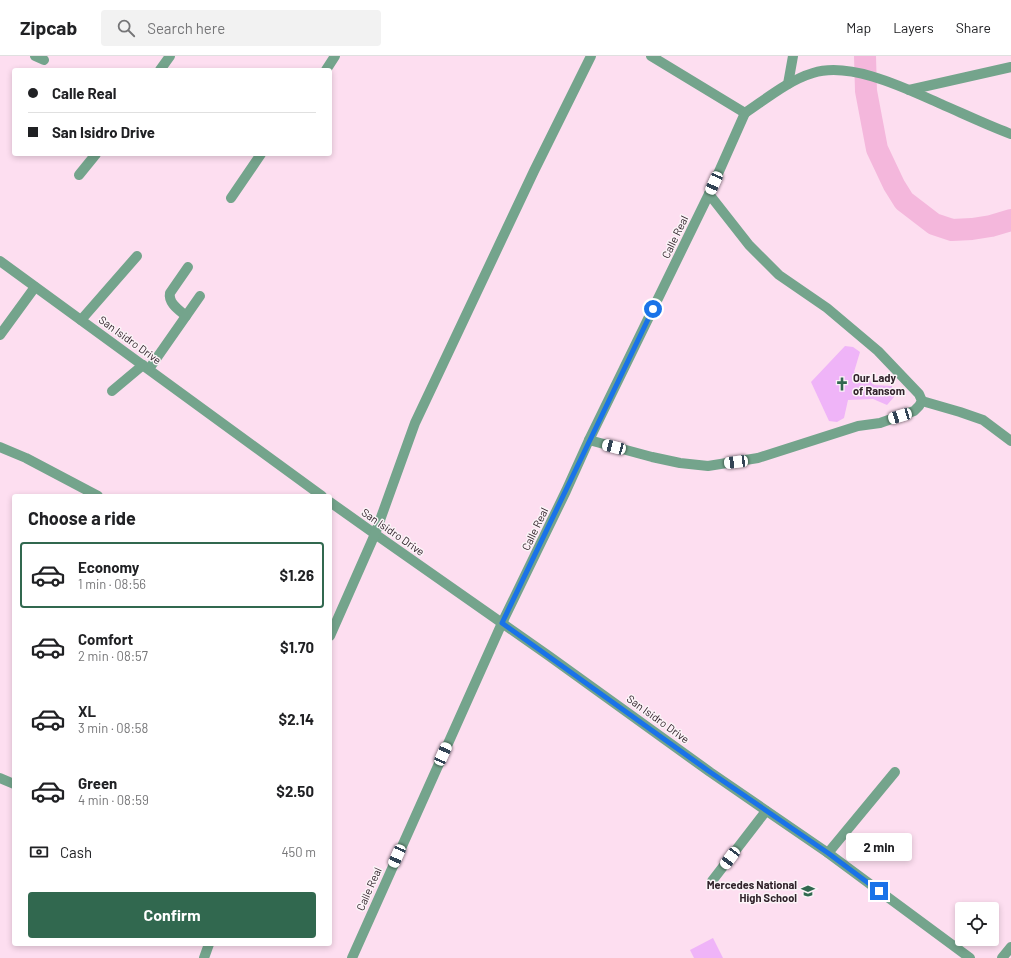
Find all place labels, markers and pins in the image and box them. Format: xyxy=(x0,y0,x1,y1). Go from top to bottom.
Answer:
place label: Our Lady of Ransom xyxy=(853,371,905,397)
church icon: Our Lady of Ransom xyxy=(834,376,850,392)
place label: Mercedes National High School xyxy=(707,878,797,904)
school or university icon: Mercedes National High School xyxy=(800,883,816,899)

